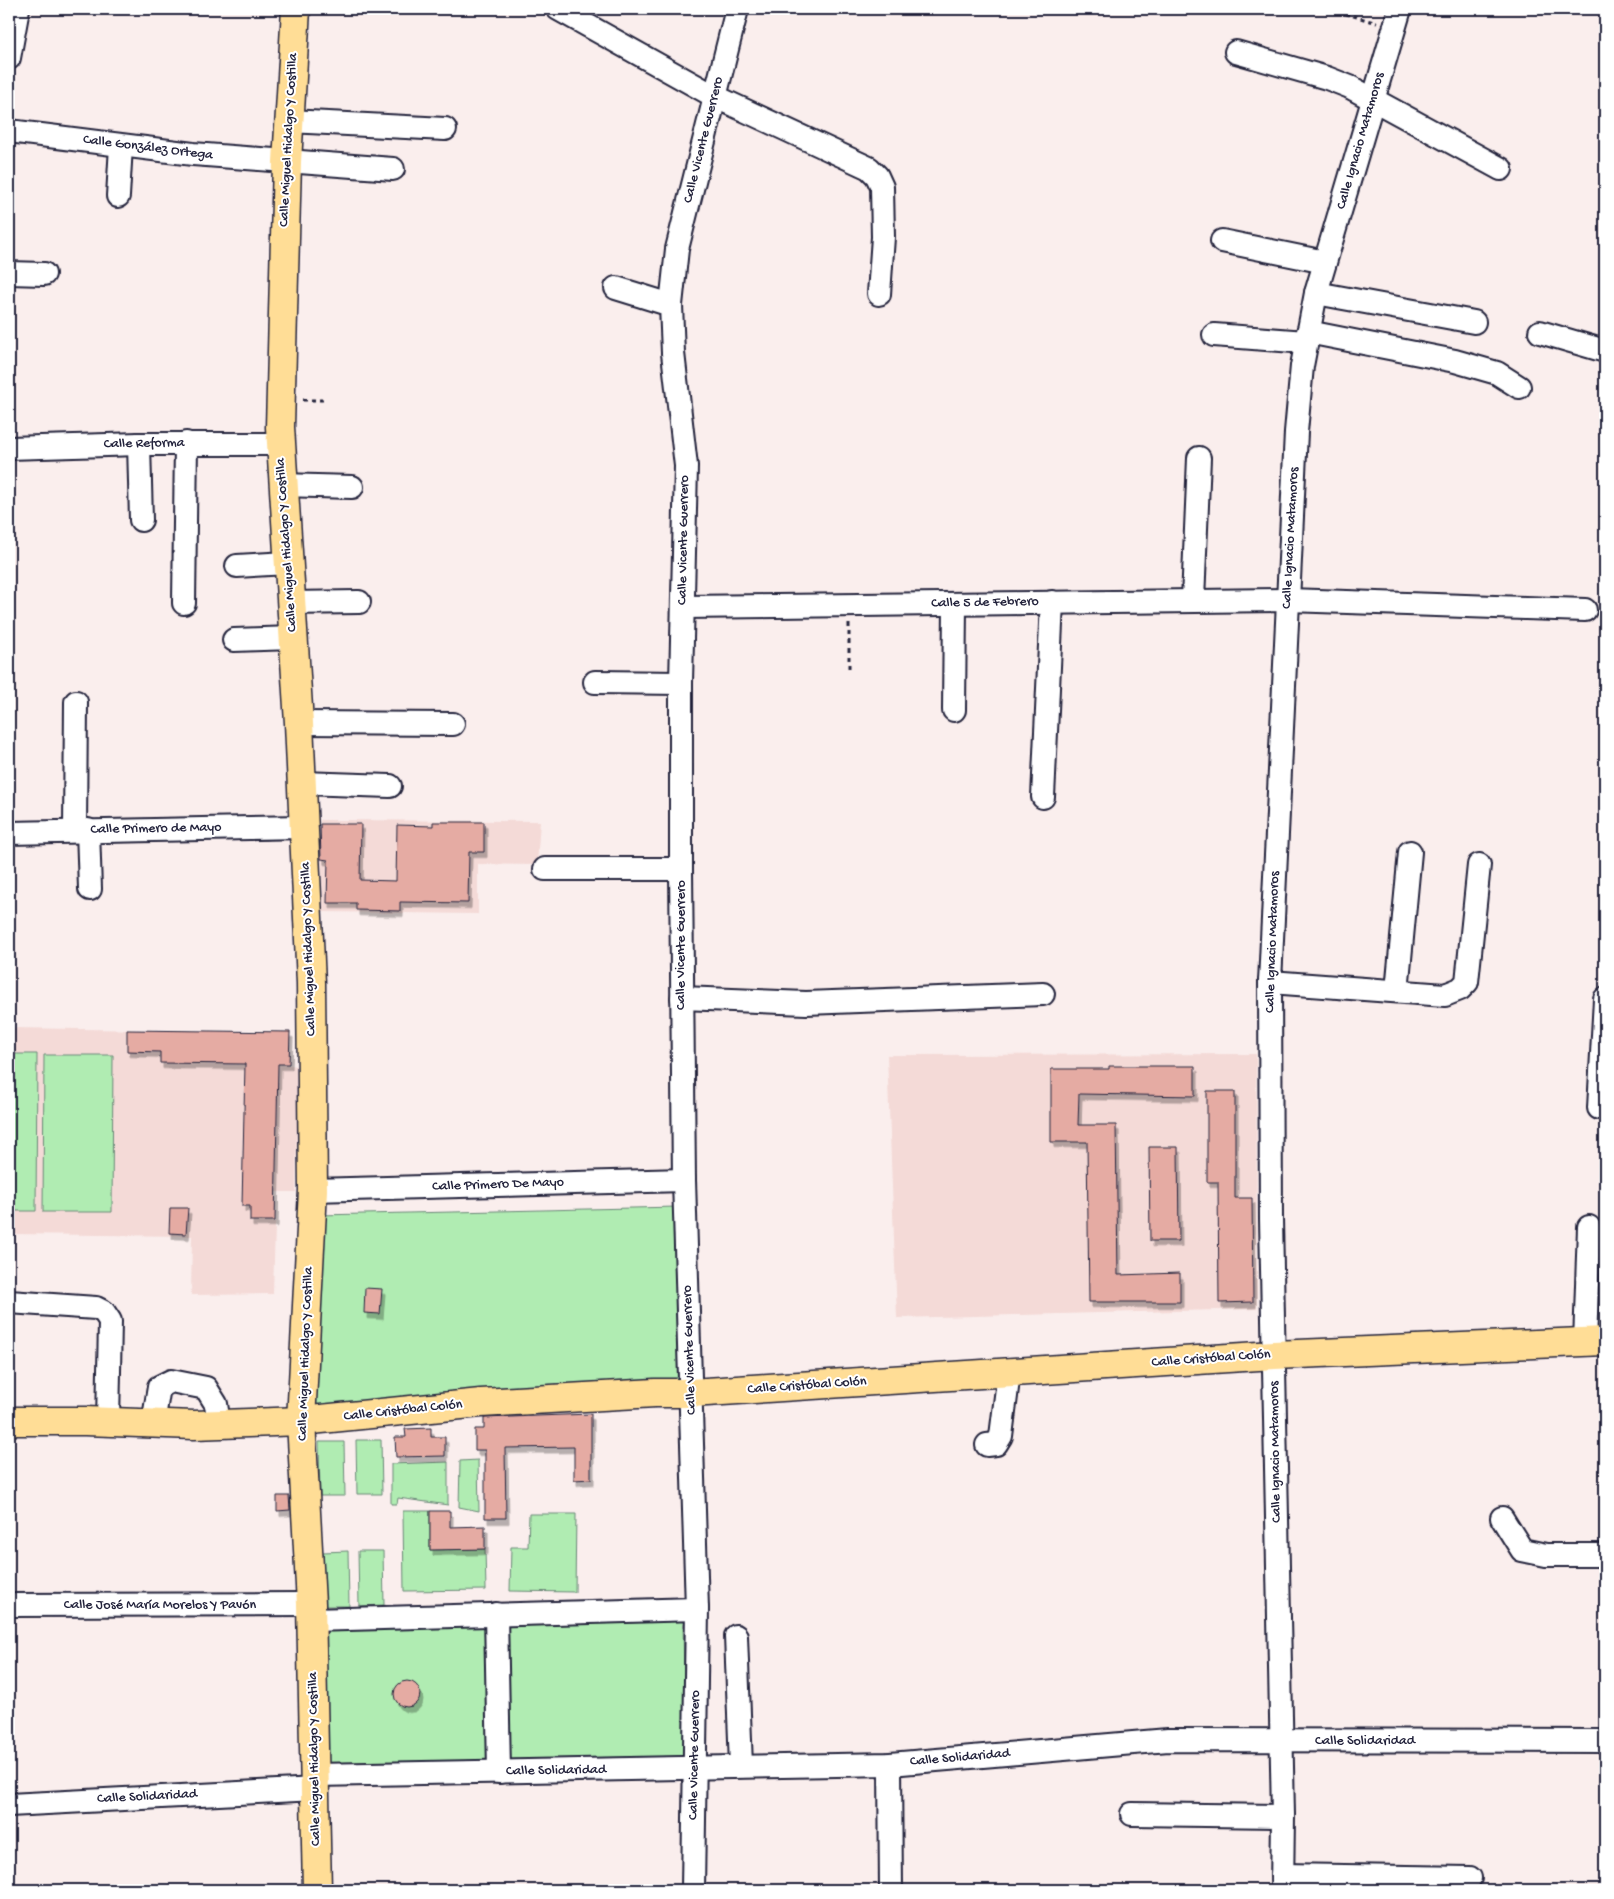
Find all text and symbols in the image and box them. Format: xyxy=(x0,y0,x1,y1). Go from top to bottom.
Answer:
street label: Calle Miguel Hidalgo Y Costilla xyxy=(276,51,302,227)
street label: Calle Ignacio Matamoros xyxy=(1333,70,1389,211)
street label: Calle Vicente Guerrero xyxy=(680,75,728,205)
street label: Calle González Ortega xyxy=(82,132,215,165)
street label: Calle Reforma xyxy=(103,435,186,453)
street label: Calle Miguel Hidalgo Y Costilla xyxy=(272,456,302,632)
street label: Calle Ignacio Matamoros xyxy=(1279,466,1303,609)
street label: Calle Vicente Guerrero xyxy=(674,475,694,605)
street label: Calle 5 de Febrero xyxy=(931,594,1039,612)
street label: Calle Primero de Mayo xyxy=(90,819,222,839)
street label: Calle Miguel Hidalgo Y Costilla xyxy=(297,860,321,1036)
street label: Calle Ignacio Matamoros xyxy=(1262,870,1284,1013)
street label: Calle Vicente Guerrero xyxy=(673,880,690,1010)
street label: Calle Primero De Mayo xyxy=(432,1174,564,1196)
street label: Calle Miguel Hidalgo Y Costilla xyxy=(294,1265,318,1441)
street label: Calle Vicente Guerrero xyxy=(679,1285,701,1415)
street label: Calle Cristóbal Colón xyxy=(1151,1346,1271,1372)
street label: Calle Cristóbal Colón xyxy=(747,1373,867,1399)
street label: Calle Ignacio Matamoros xyxy=(1266,1380,1286,1523)
street label: Calle Cristóbal Colón xyxy=(343,1396,464,1426)
street label: Calle José María Morelos Y Pavón xyxy=(64,1597,257,1614)
street label: Calle Miguel Hidalgo Y Costilla xyxy=(305,1671,325,1846)
street label: Calle Vicente Guerrero xyxy=(685,1690,705,1820)
street label: Calle Solidaridad xyxy=(1315,1733,1417,1750)
street label: Calle Solidaridad xyxy=(909,1745,1012,1771)
street label: Calle Solidaridad xyxy=(506,1762,608,1780)
street label: Calle Solidaridad xyxy=(97,1786,199,1808)

